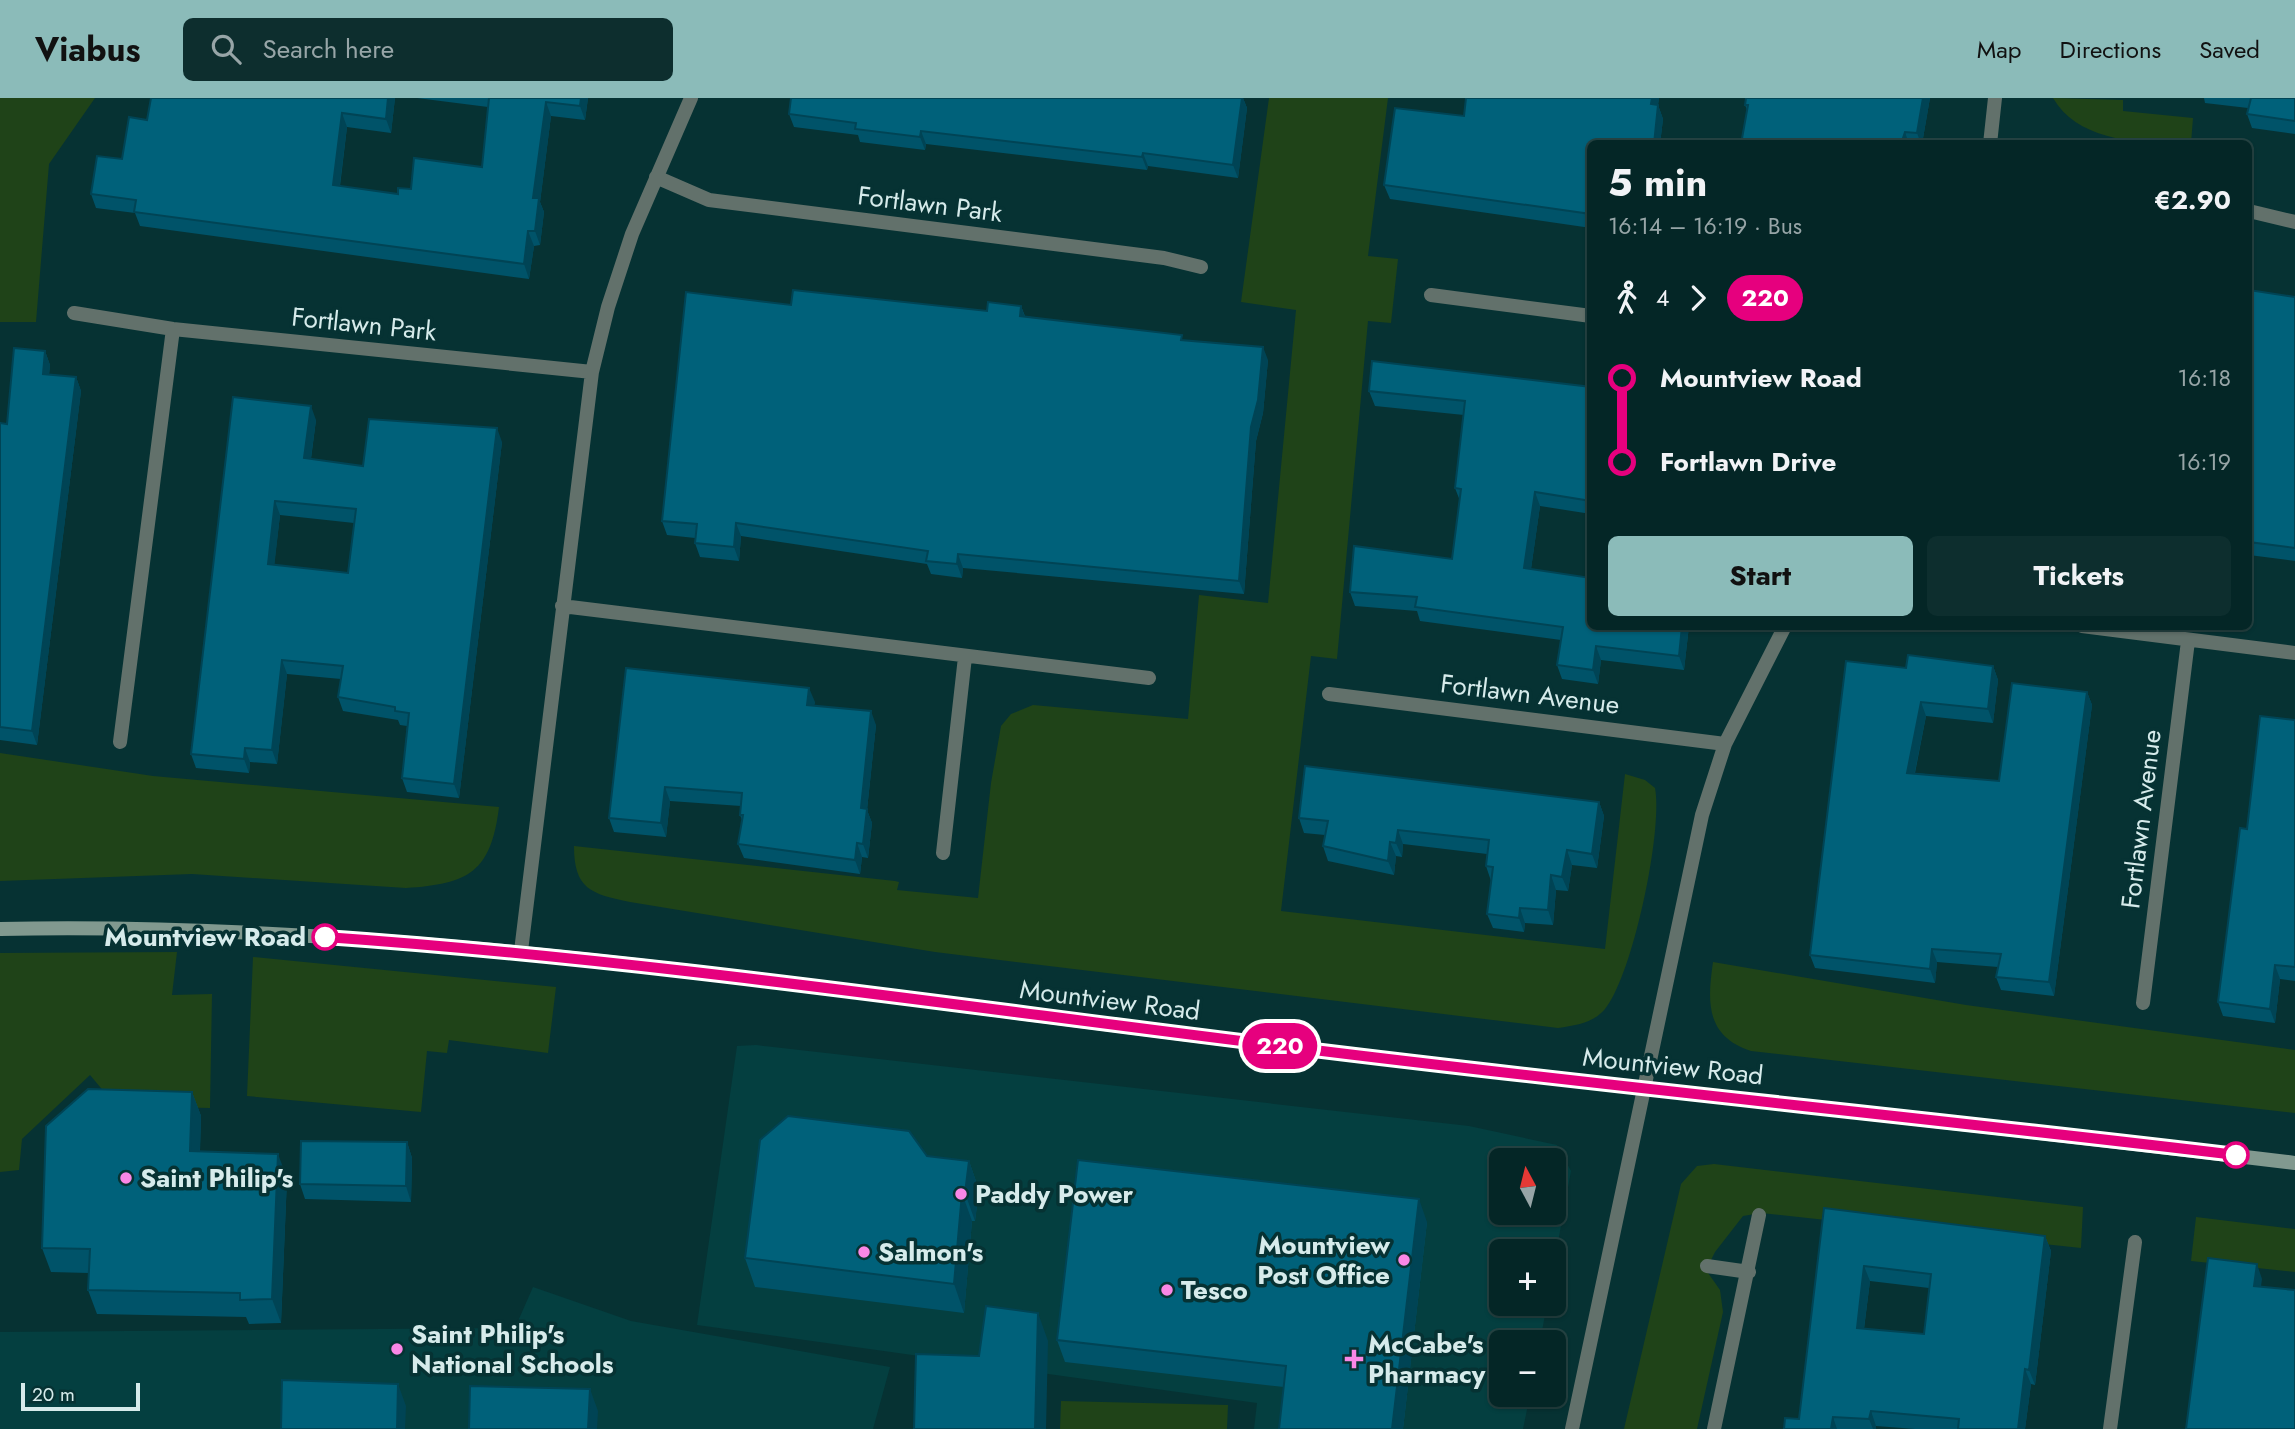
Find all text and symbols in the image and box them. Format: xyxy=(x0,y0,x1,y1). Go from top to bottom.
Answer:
search box xyxy=(183,18,673,81)
text: Viabus xyxy=(35,26,141,73)
icon: search xyxy=(207,30,245,68)
text: Search here xyxy=(263,30,394,68)
text: Map xyxy=(1977,32,2022,67)
text: Directions xyxy=(2060,32,2161,67)
text: Saved xyxy=(2199,32,2260,67)
text: 5 min xyxy=(1608,155,1707,210)
street label: Fortlawn Park xyxy=(856,176,1005,232)
text: €2.90 xyxy=(2154,181,2231,219)
text: 16:14 – 16:19 · Bus xyxy=(1608,209,1802,243)
icon: walk xyxy=(1608,279,1646,317)
icon: forward xyxy=(1679,279,1717,317)
text: 220 xyxy=(1741,280,1789,315)
text: 4 xyxy=(1656,281,1669,315)
street label: Fortlawn Park xyxy=(290,298,439,351)
text: Mountview Road xyxy=(1660,359,1862,397)
text: 16:18 xyxy=(2178,361,2231,395)
text: Fortlawn Drive xyxy=(1660,443,1836,481)
text: 16:19 xyxy=(2177,445,2231,479)
button: Start xyxy=(1608,536,1913,616)
button: Tickets xyxy=(1927,536,2231,616)
street label: Fortlawn Avenue xyxy=(1438,664,1622,724)
street label: Fortlawn Avenue xyxy=(2111,727,2171,911)
place label: Mountview Road xyxy=(104,918,306,956)
marker: Mountview Road xyxy=(312,924,338,950)
street label: Mountview Road xyxy=(1018,970,1202,1030)
line badge: 220 xyxy=(1240,1023,1320,1069)
text: 220 xyxy=(1256,1028,1304,1063)
street label: Mountview Road xyxy=(1581,1038,1765,1094)
unlabelled marker xyxy=(2223,1142,2249,1168)
north arrow xyxy=(1489,1148,1566,1225)
map controls xyxy=(1489,1148,1566,1407)
place label: Saint Philip's xyxy=(140,1159,293,1197)
marker: Saint Philip's xyxy=(118,1170,134,1186)
place label: Paddy Power xyxy=(975,1175,1134,1213)
marker: Paddy Power xyxy=(953,1186,969,1202)
place label: Mountview Post Office xyxy=(1257,1226,1390,1294)
place label: Salmon's xyxy=(878,1233,983,1271)
button: + xyxy=(1489,1239,1566,1316)
marker: Salmon's xyxy=(856,1244,872,1260)
marker: Mountview Post Office xyxy=(1396,1252,1412,1268)
place label: Tesco xyxy=(1181,1271,1248,1309)
marker: Tesco xyxy=(1159,1282,1175,1298)
place label: Saint Philip's National Schools xyxy=(411,1315,614,1383)
place label: McCabe's Pharmacy xyxy=(1368,1325,1486,1393)
button: − xyxy=(1489,1330,1566,1407)
marker: Saint Philip's National Schools xyxy=(389,1341,405,1357)
marker: McCabe's Pharmacy xyxy=(1346,1351,1362,1367)
scale bar xyxy=(21,1380,140,1412)
text: 20 m xyxy=(32,1381,75,1408)

